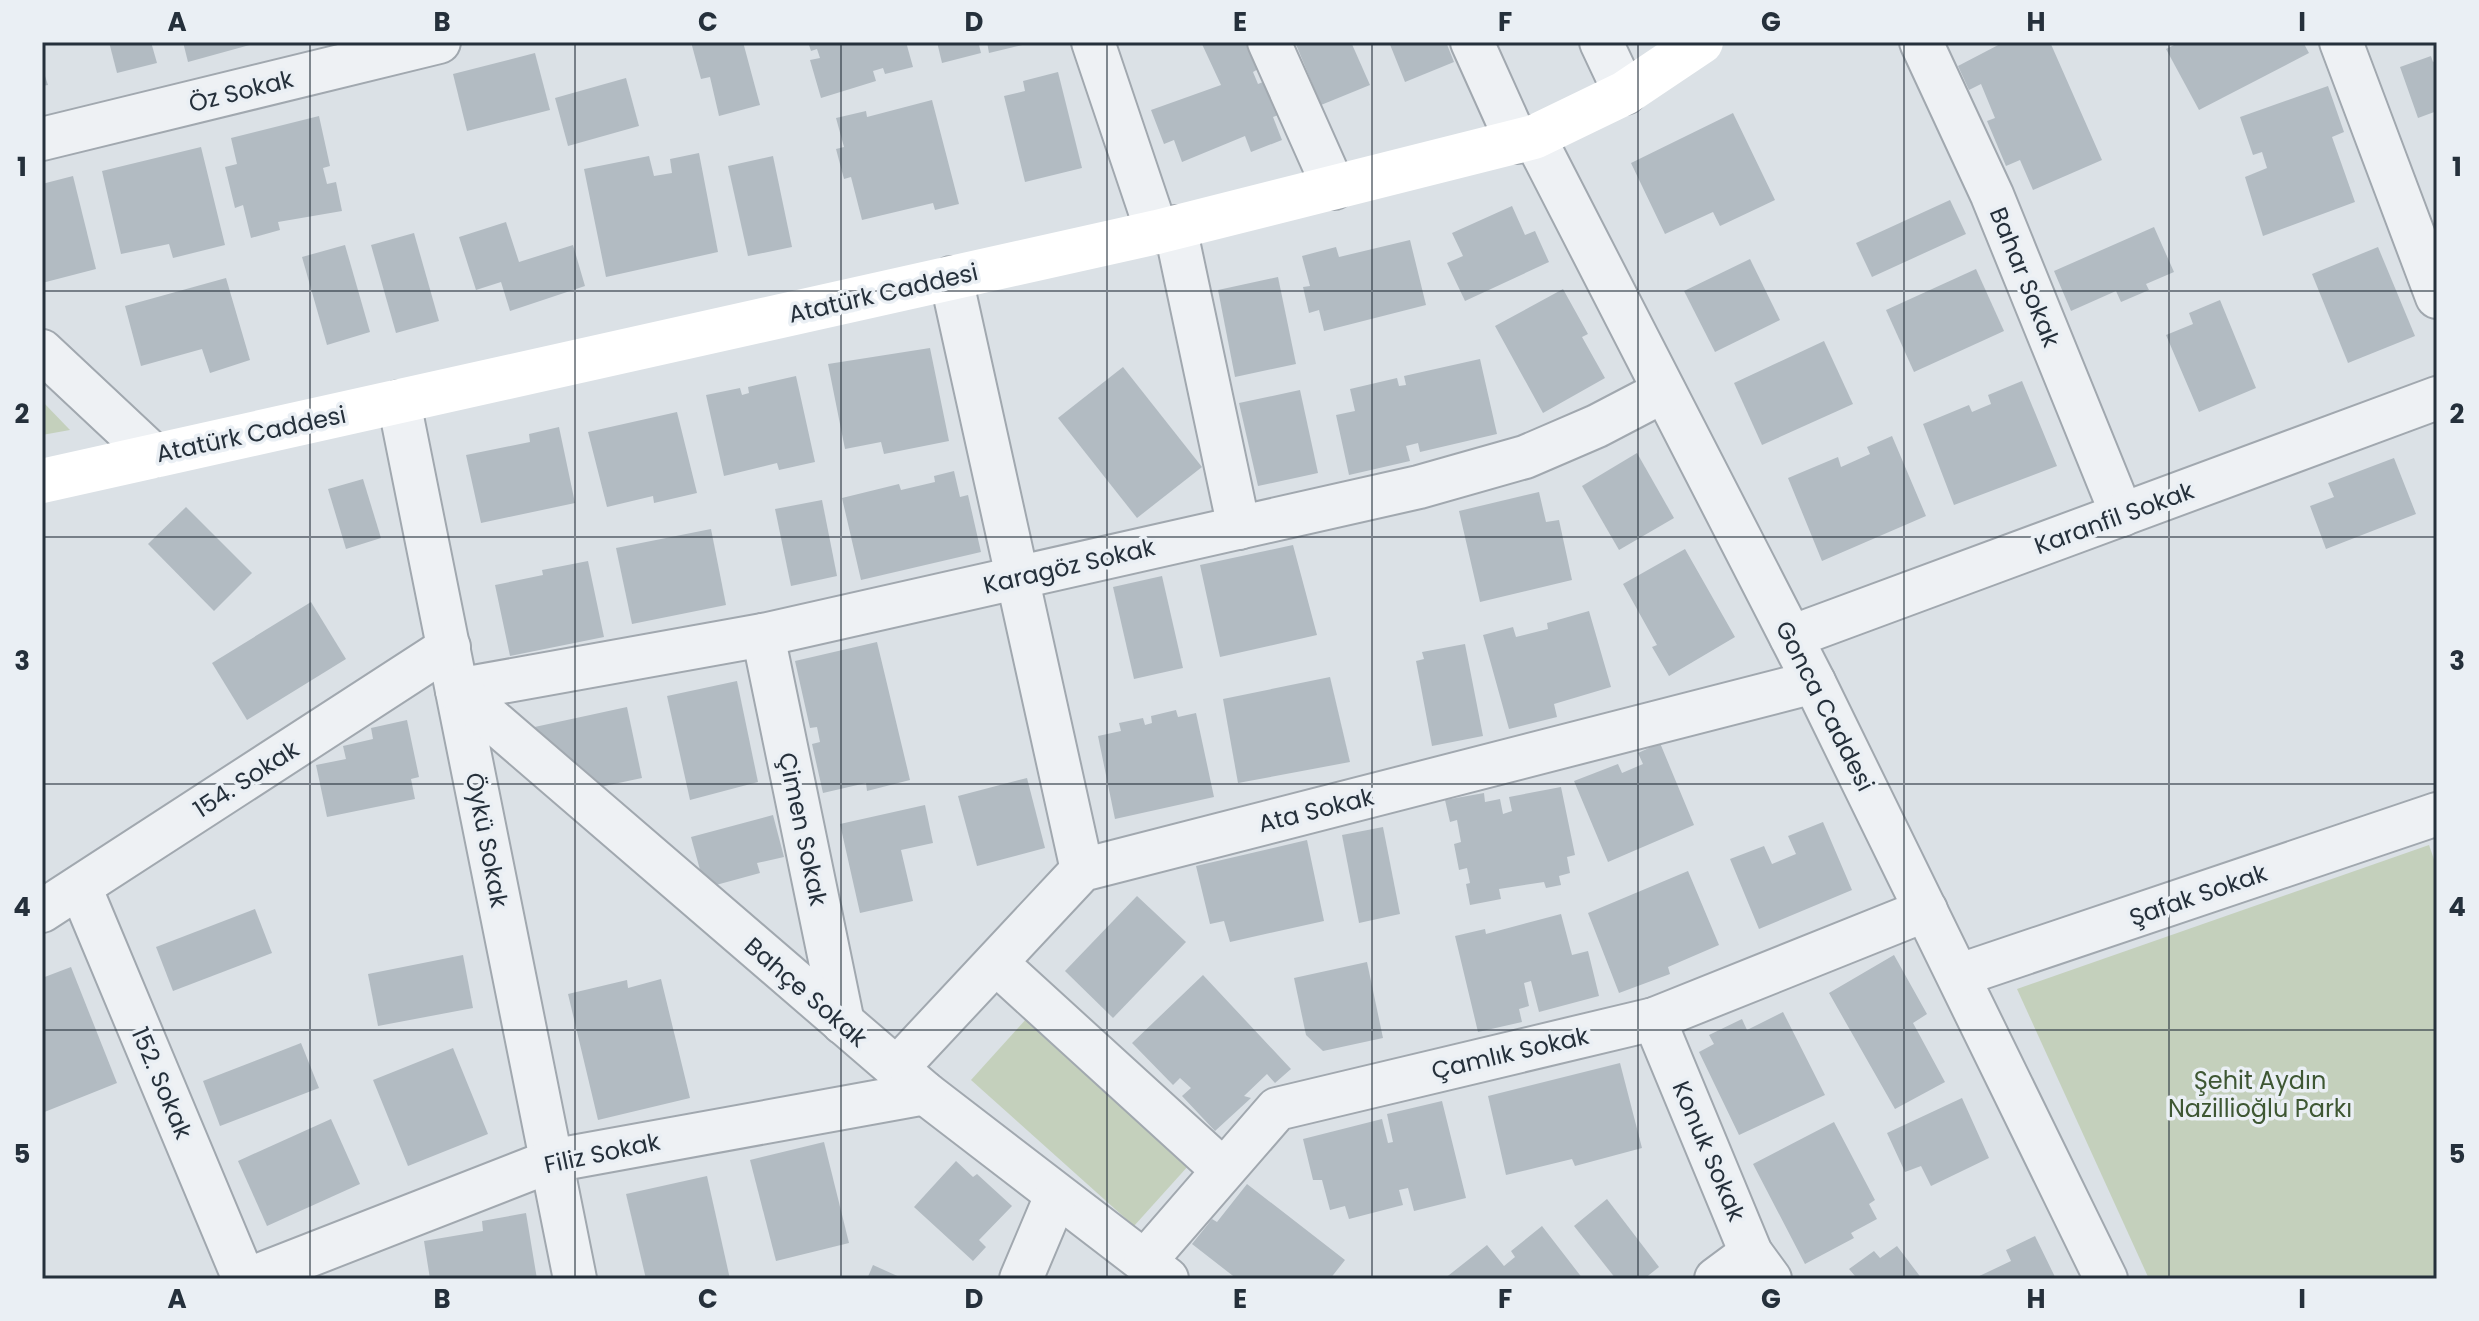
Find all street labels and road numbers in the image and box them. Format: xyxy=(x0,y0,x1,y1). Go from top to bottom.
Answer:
street label: Öz Sokak xyxy=(185,62,297,120)
street label: Bahar Sokak xyxy=(1982,202,2068,353)
street label: Atatürk Caddesi xyxy=(785,255,981,331)
street label: Atatürk Caddesi xyxy=(153,398,349,470)
street label: Karanfil Sokak xyxy=(2030,474,2199,562)
street label: Karagöz Sokak xyxy=(980,530,1159,602)
street label: Gonca Caddesi xyxy=(1768,615,1882,797)
street label: 154. Sokak xyxy=(187,732,306,825)
street label: Çimen Sokak xyxy=(771,749,836,909)
street label: Öykü Sokak xyxy=(458,770,516,911)
street label: Ata Sokak xyxy=(1255,780,1378,840)
street label: Şafak Sokak xyxy=(2125,856,2272,934)
street label: Bahçe Sokak xyxy=(738,930,875,1055)
street label: Çamlık Sokak xyxy=(1428,1019,1592,1087)
street label: 152. Sokak xyxy=(124,1022,201,1145)
street label: Konuk Sokak xyxy=(1665,1076,1754,1227)
street label: Filiz Sokak xyxy=(541,1125,664,1181)

